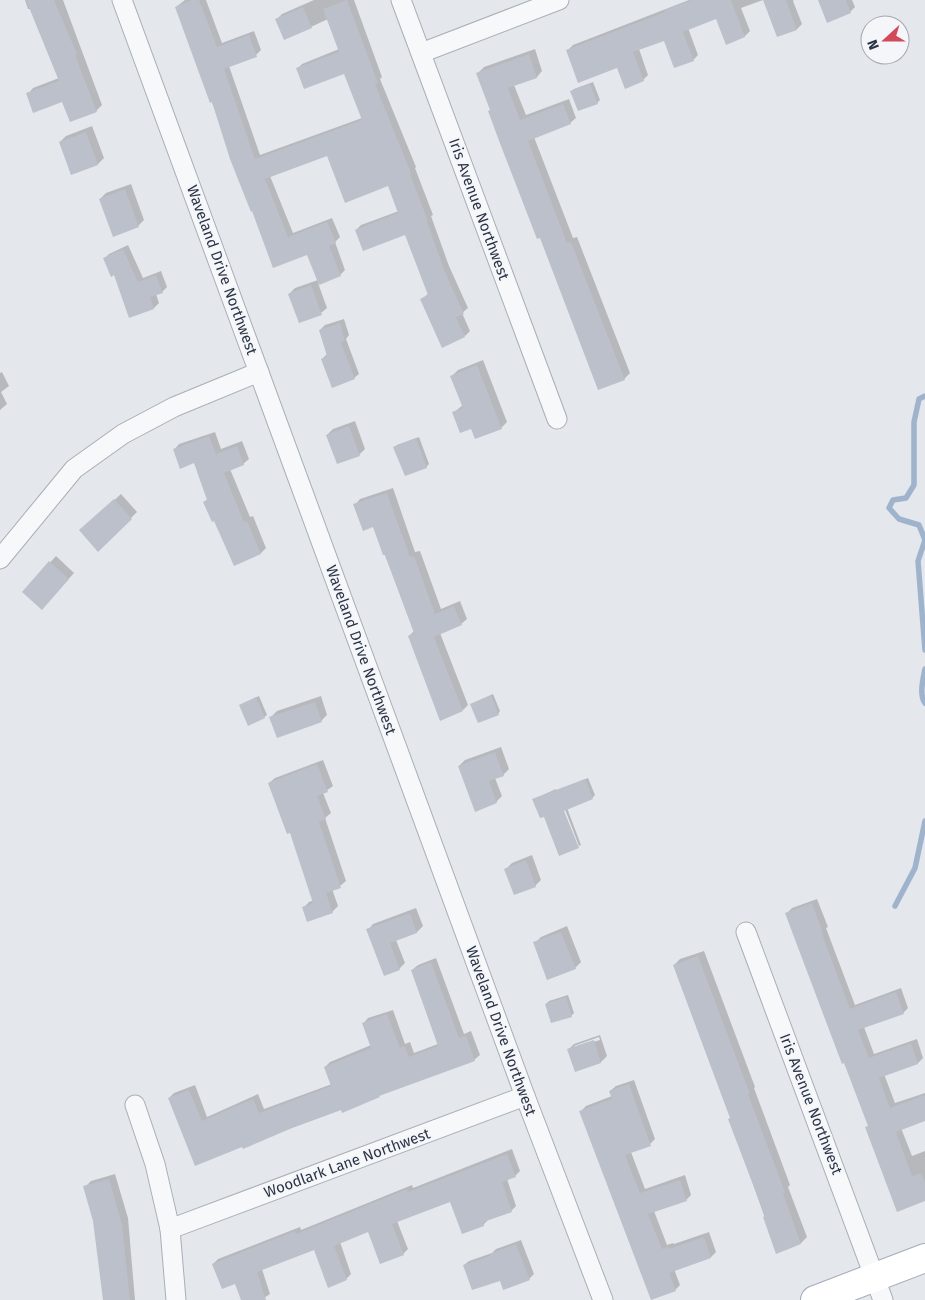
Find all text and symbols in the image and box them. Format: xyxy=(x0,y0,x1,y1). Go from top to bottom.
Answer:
north arrow xyxy=(860,15,910,65)
text: N xyxy=(864,37,883,52)
street label: Iris Avenue Northwest xyxy=(445,136,513,283)
street label: Waveland Drive Northwest xyxy=(183,183,261,358)
street label: Waveland Drive Northwest xyxy=(322,563,400,738)
street label: Waveland Drive Northwest xyxy=(462,944,540,1119)
street label: Iris Avenue Northwest xyxy=(776,1031,846,1178)
street label: Woodlark Lane Northwest xyxy=(261,1124,433,1201)

